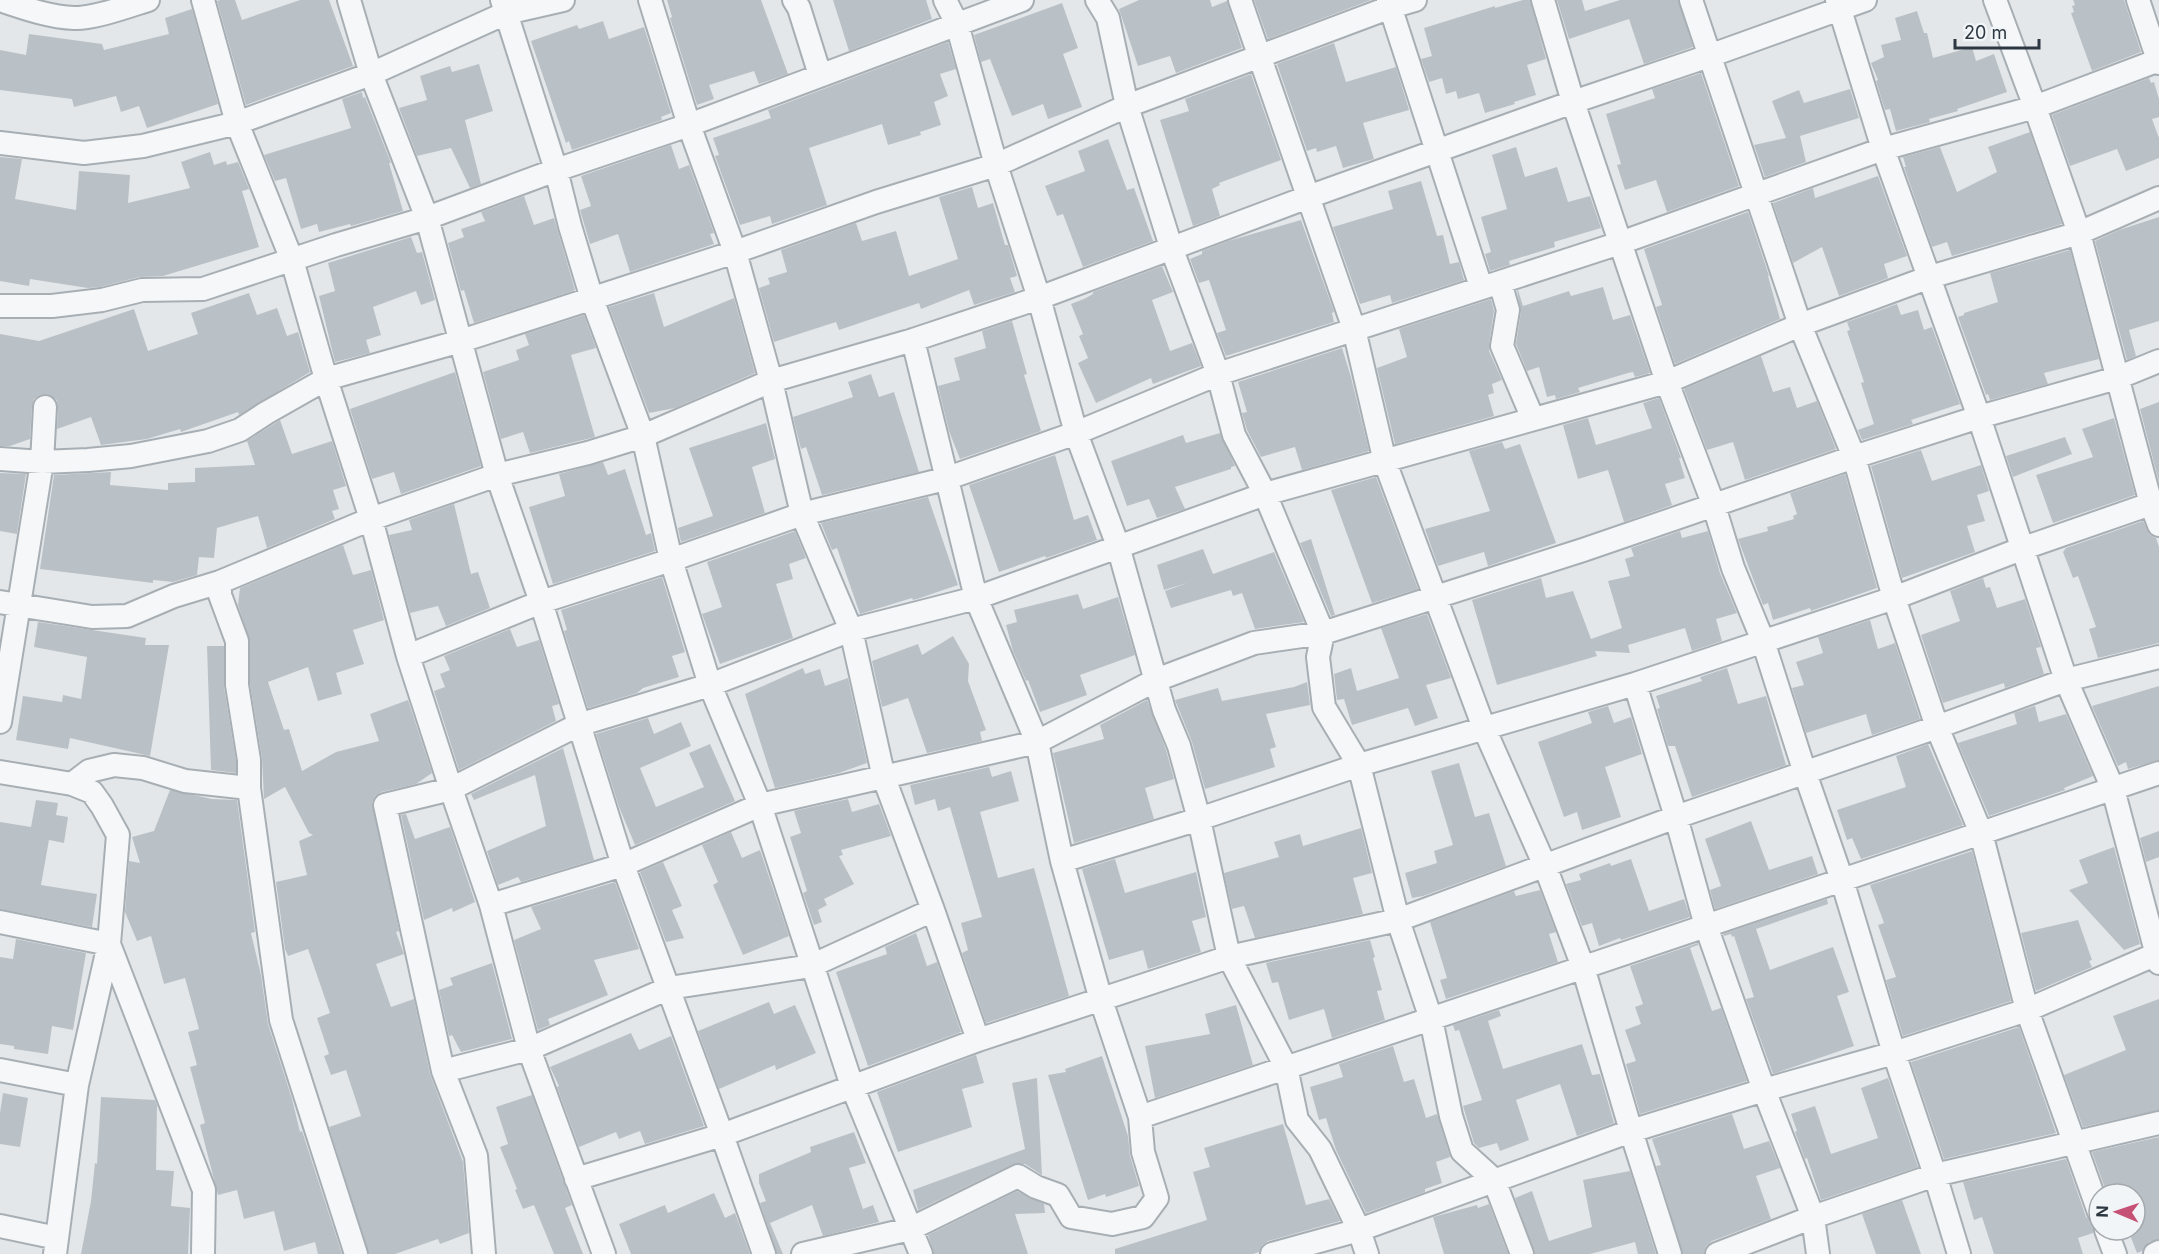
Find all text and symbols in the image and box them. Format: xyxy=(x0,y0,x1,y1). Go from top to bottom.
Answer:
scale bar xyxy=(1955,12,2039,50)
text: 20 m xyxy=(1964,22,2007,43)
north arrow xyxy=(2087,1182,2147,1242)
text: N xyxy=(2092,1205,2112,1218)

